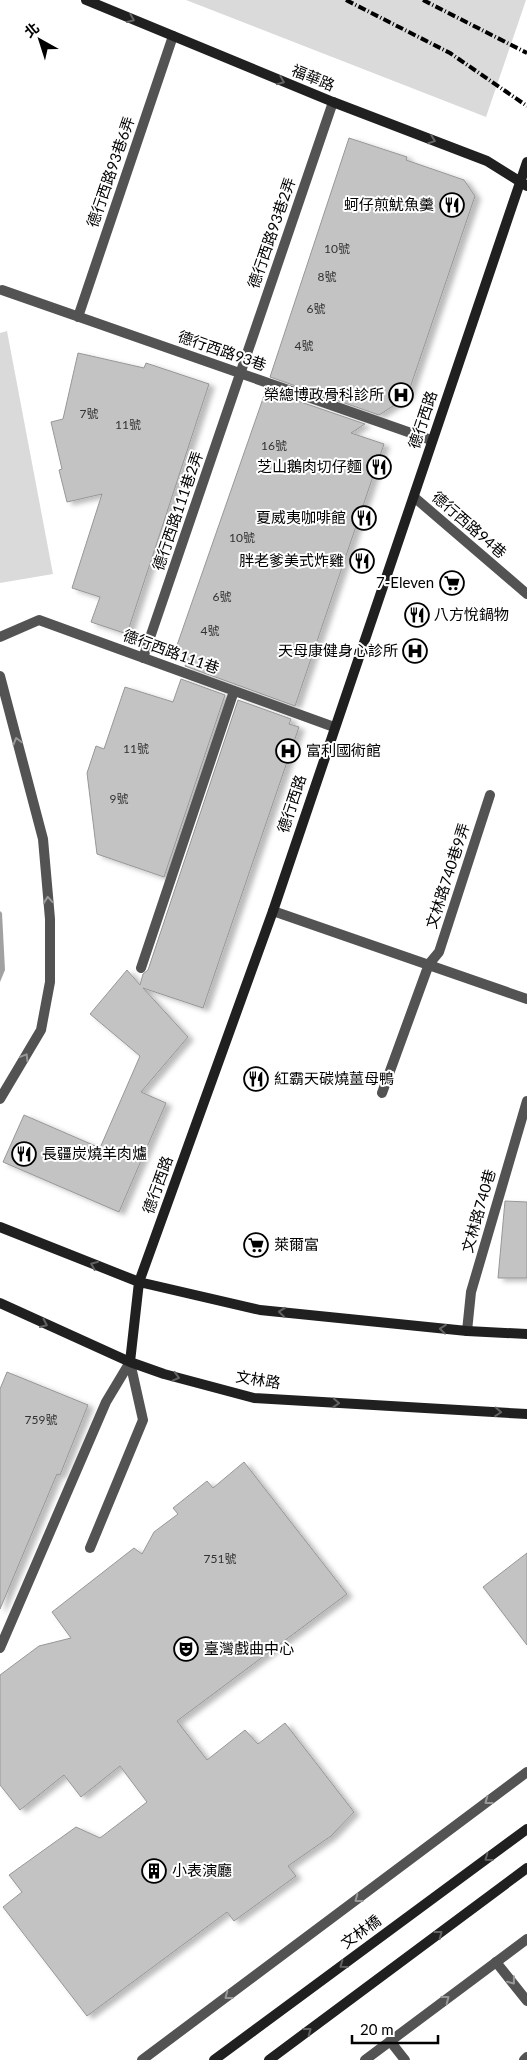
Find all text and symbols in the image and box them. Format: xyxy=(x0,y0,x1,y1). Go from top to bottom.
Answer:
one-way arrow xyxy=(126,12,135,23)
north arrow xyxy=(15,15,65,65)
text: 北 xyxy=(21,18,42,41)
street label: 福華路 xyxy=(289,60,338,94)
one-way arrow xyxy=(276,75,285,85)
street label: 德行西路93巷6弄 xyxy=(83,114,137,229)
one-way arrow xyxy=(428,134,436,144)
street label: 德行西路93巷2弄 xyxy=(244,175,298,290)
restaurant icon: 蚵仔煎魷魚羹 xyxy=(439,192,465,218)
place label: 蚵仔煎魷魚羹 xyxy=(344,195,434,213)
house number: 10號 xyxy=(324,241,350,256)
house number: 8號 xyxy=(318,269,336,284)
house number: 6號 xyxy=(307,301,325,316)
street label: 德行西路93巷 xyxy=(176,327,269,374)
house number: 4號 xyxy=(295,338,313,353)
hospital icon: 榮總博政骨科診所 xyxy=(388,382,414,408)
place label: 榮總博政骨科診所 xyxy=(264,385,384,403)
street label: 德行西路 xyxy=(404,388,440,451)
house number: 7號 xyxy=(80,406,98,421)
house number: 11號 xyxy=(115,417,141,432)
house number: 16號 xyxy=(261,438,287,453)
street label: 德行西路111巷2弄 xyxy=(148,449,206,573)
restaurant icon: 芝山鵝肉切仔麵 xyxy=(366,454,392,480)
place label: 芝山鵝肉切仔麵 xyxy=(257,457,362,475)
street label: 德行西路94巷 xyxy=(429,487,510,561)
restaurant icon: 夏威夷咖啡館 xyxy=(351,505,377,531)
place label: 夏威夷咖啡館 xyxy=(256,508,346,526)
house number: 10號 xyxy=(229,530,255,545)
restaurant icon: 胖老爹美式炸雞 xyxy=(349,548,375,574)
place label: 胖老爹美式炸雞 xyxy=(239,551,344,569)
supermarket icon: 7-Eleven xyxy=(439,570,465,596)
place label: 7-Eleven xyxy=(376,573,434,591)
house number: 6號 xyxy=(213,589,231,604)
restaurant icon: 八方悅鍋物 xyxy=(404,602,430,628)
place label: 八方悅鍋物 xyxy=(434,605,509,623)
house number: 4號 xyxy=(201,623,219,638)
street label: 德行西路111巷 xyxy=(121,625,222,677)
hospital icon: 天母康健身心診所 xyxy=(402,638,428,664)
place label: 天母康健身心診所 xyxy=(278,641,398,659)
one-way arrow xyxy=(12,737,23,746)
hospital icon: 富利國術館 xyxy=(275,738,301,764)
house number: 11號 xyxy=(123,741,149,756)
place label: 富利國術館 xyxy=(306,741,381,759)
street label: 德行西路 xyxy=(273,772,309,835)
house number: 9號 xyxy=(110,791,128,806)
street label: 文林路740巷9弄 xyxy=(422,821,473,931)
one-way arrow xyxy=(43,896,54,904)
one-way arrow xyxy=(19,1054,29,1063)
restaurant icon: 紅霸天碳燒薑母鴨 xyxy=(243,1066,269,1092)
place label: 紅霸天碳燒薑母鴨 xyxy=(274,1069,394,1087)
restaurant icon: 長疆炭燒羊肉爐 xyxy=(11,1141,37,1167)
place label: 長疆炭燒羊肉爐 xyxy=(42,1144,147,1162)
street label: 德行西路 xyxy=(138,1153,176,1216)
street label: 文林路740巷 xyxy=(458,1167,499,1255)
supermarket icon: 萊爾富 xyxy=(243,1232,269,1258)
place label: 萊爾富 xyxy=(274,1235,319,1253)
one-way arrow xyxy=(90,1261,99,1271)
one-way arrow xyxy=(278,1307,286,1318)
one-way arrow xyxy=(39,1317,48,1328)
one-way arrow xyxy=(439,1324,447,1335)
street label: 文林路 xyxy=(235,1367,282,1391)
one-way arrow xyxy=(171,1371,180,1382)
one-way arrow xyxy=(332,1397,340,1408)
one-way arrow xyxy=(494,1407,502,1418)
house number: 759號 xyxy=(25,1412,57,1427)
house number: 751號 xyxy=(204,1551,236,1566)
theatre icon: 臺灣戲曲中心 xyxy=(173,1636,199,1662)
place label: 臺灣戲曲中心 xyxy=(204,1639,294,1657)
one-way arrow xyxy=(485,1796,494,1804)
one-way arrow xyxy=(485,1852,494,1860)
building icon: 小表演廳 xyxy=(141,1858,167,1884)
place label: 小表演廳 xyxy=(172,1861,232,1879)
one-way arrow xyxy=(355,1893,364,1901)
street label: 文林橋 xyxy=(337,1911,384,1952)
one-way arrow xyxy=(433,1931,443,1940)
one-way arrow xyxy=(340,1959,349,1967)
one-way arrow xyxy=(506,1976,515,1985)
one-way arrow xyxy=(224,1990,234,1999)
one-way arrow xyxy=(440,1996,450,2005)
scale bar xyxy=(352,2012,438,2044)
text: 20 m xyxy=(360,2020,394,2038)
one-way arrow xyxy=(302,2028,312,2037)

